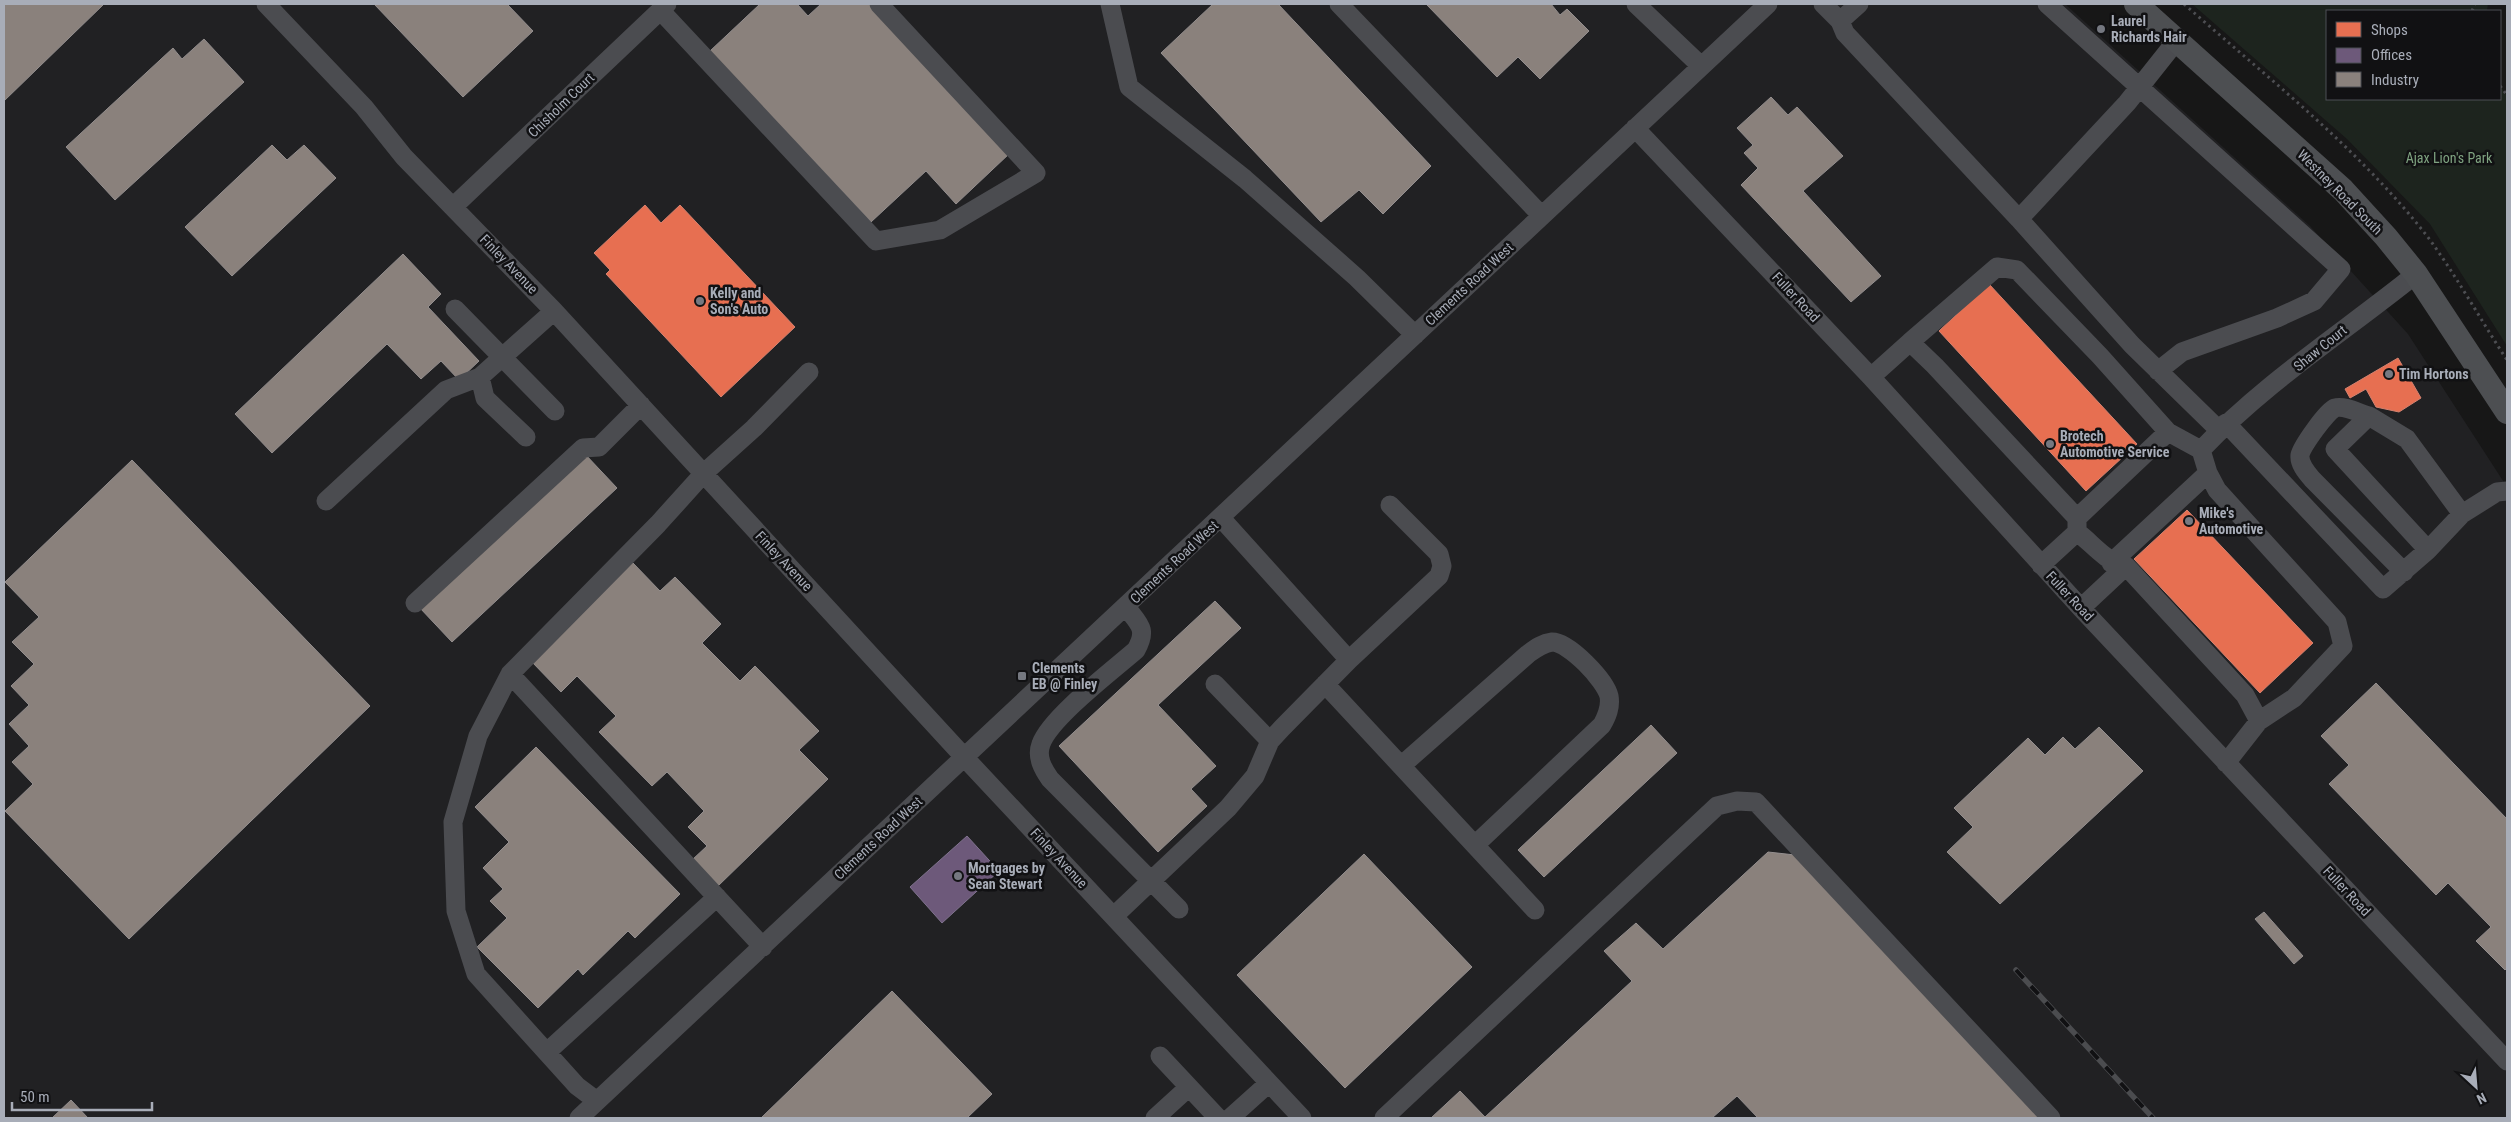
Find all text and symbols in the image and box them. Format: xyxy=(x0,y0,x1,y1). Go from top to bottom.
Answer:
legend xyxy=(2326,10,2501,100)
place label: Laurel Richards Hair xyxy=(2111,13,2187,45)
text: Shops xyxy=(2371,21,2408,39)
marker: Laurel Richards Hair xyxy=(2095,23,2107,35)
text: Offices xyxy=(2371,46,2412,64)
street label: Chisholm Court xyxy=(525,70,597,140)
text: Industry xyxy=(2371,71,2419,89)
street label: Westney Road South xyxy=(2294,146,2386,238)
park label: Ajax Lion's Park xyxy=(2406,150,2493,166)
street label: Finley Avenue xyxy=(477,231,541,297)
street label: Clements Road West xyxy=(1422,239,1516,329)
street label: Fuller Road xyxy=(1769,269,1823,325)
place label: Kelly and Son's Auto xyxy=(710,285,768,317)
marker: Kelly and Son's Auto xyxy=(694,295,706,307)
street label: Shaw Court xyxy=(2290,322,2350,374)
place label: Tim Hortons xyxy=(2399,366,2469,382)
marker: Tim Hortons xyxy=(2383,368,2395,380)
place label: Brotech Automotive Service xyxy=(2060,428,2170,460)
marker: Brotech Automotive Service xyxy=(2044,438,2056,450)
place label: Mike's Automotive xyxy=(2199,505,2264,537)
marker: Mike's Automotive xyxy=(2183,515,2195,527)
street label: Clements Road West xyxy=(1127,517,1221,607)
street label: Finley Avenue xyxy=(752,528,816,594)
street label: Fuller Road xyxy=(2043,568,2097,624)
place label: Clements EB @ Finley xyxy=(1032,660,1098,692)
marker: Clements EB @ Finley xyxy=(1016,670,1028,682)
street label: Clements Road West xyxy=(831,793,925,883)
street label: Finley Avenue xyxy=(1027,825,1091,891)
place label: Mortgages by Sean Stewart xyxy=(968,860,1046,892)
street label: Fuller Road xyxy=(2320,863,2374,919)
marker: Mortgages by Sean Stewart xyxy=(952,870,964,882)
north arrow xyxy=(2451,1062,2501,1112)
scale bar xyxy=(12,1080,152,1112)
text: 50 m xyxy=(20,1088,50,1106)
text: N xyxy=(2474,1090,2489,1108)

